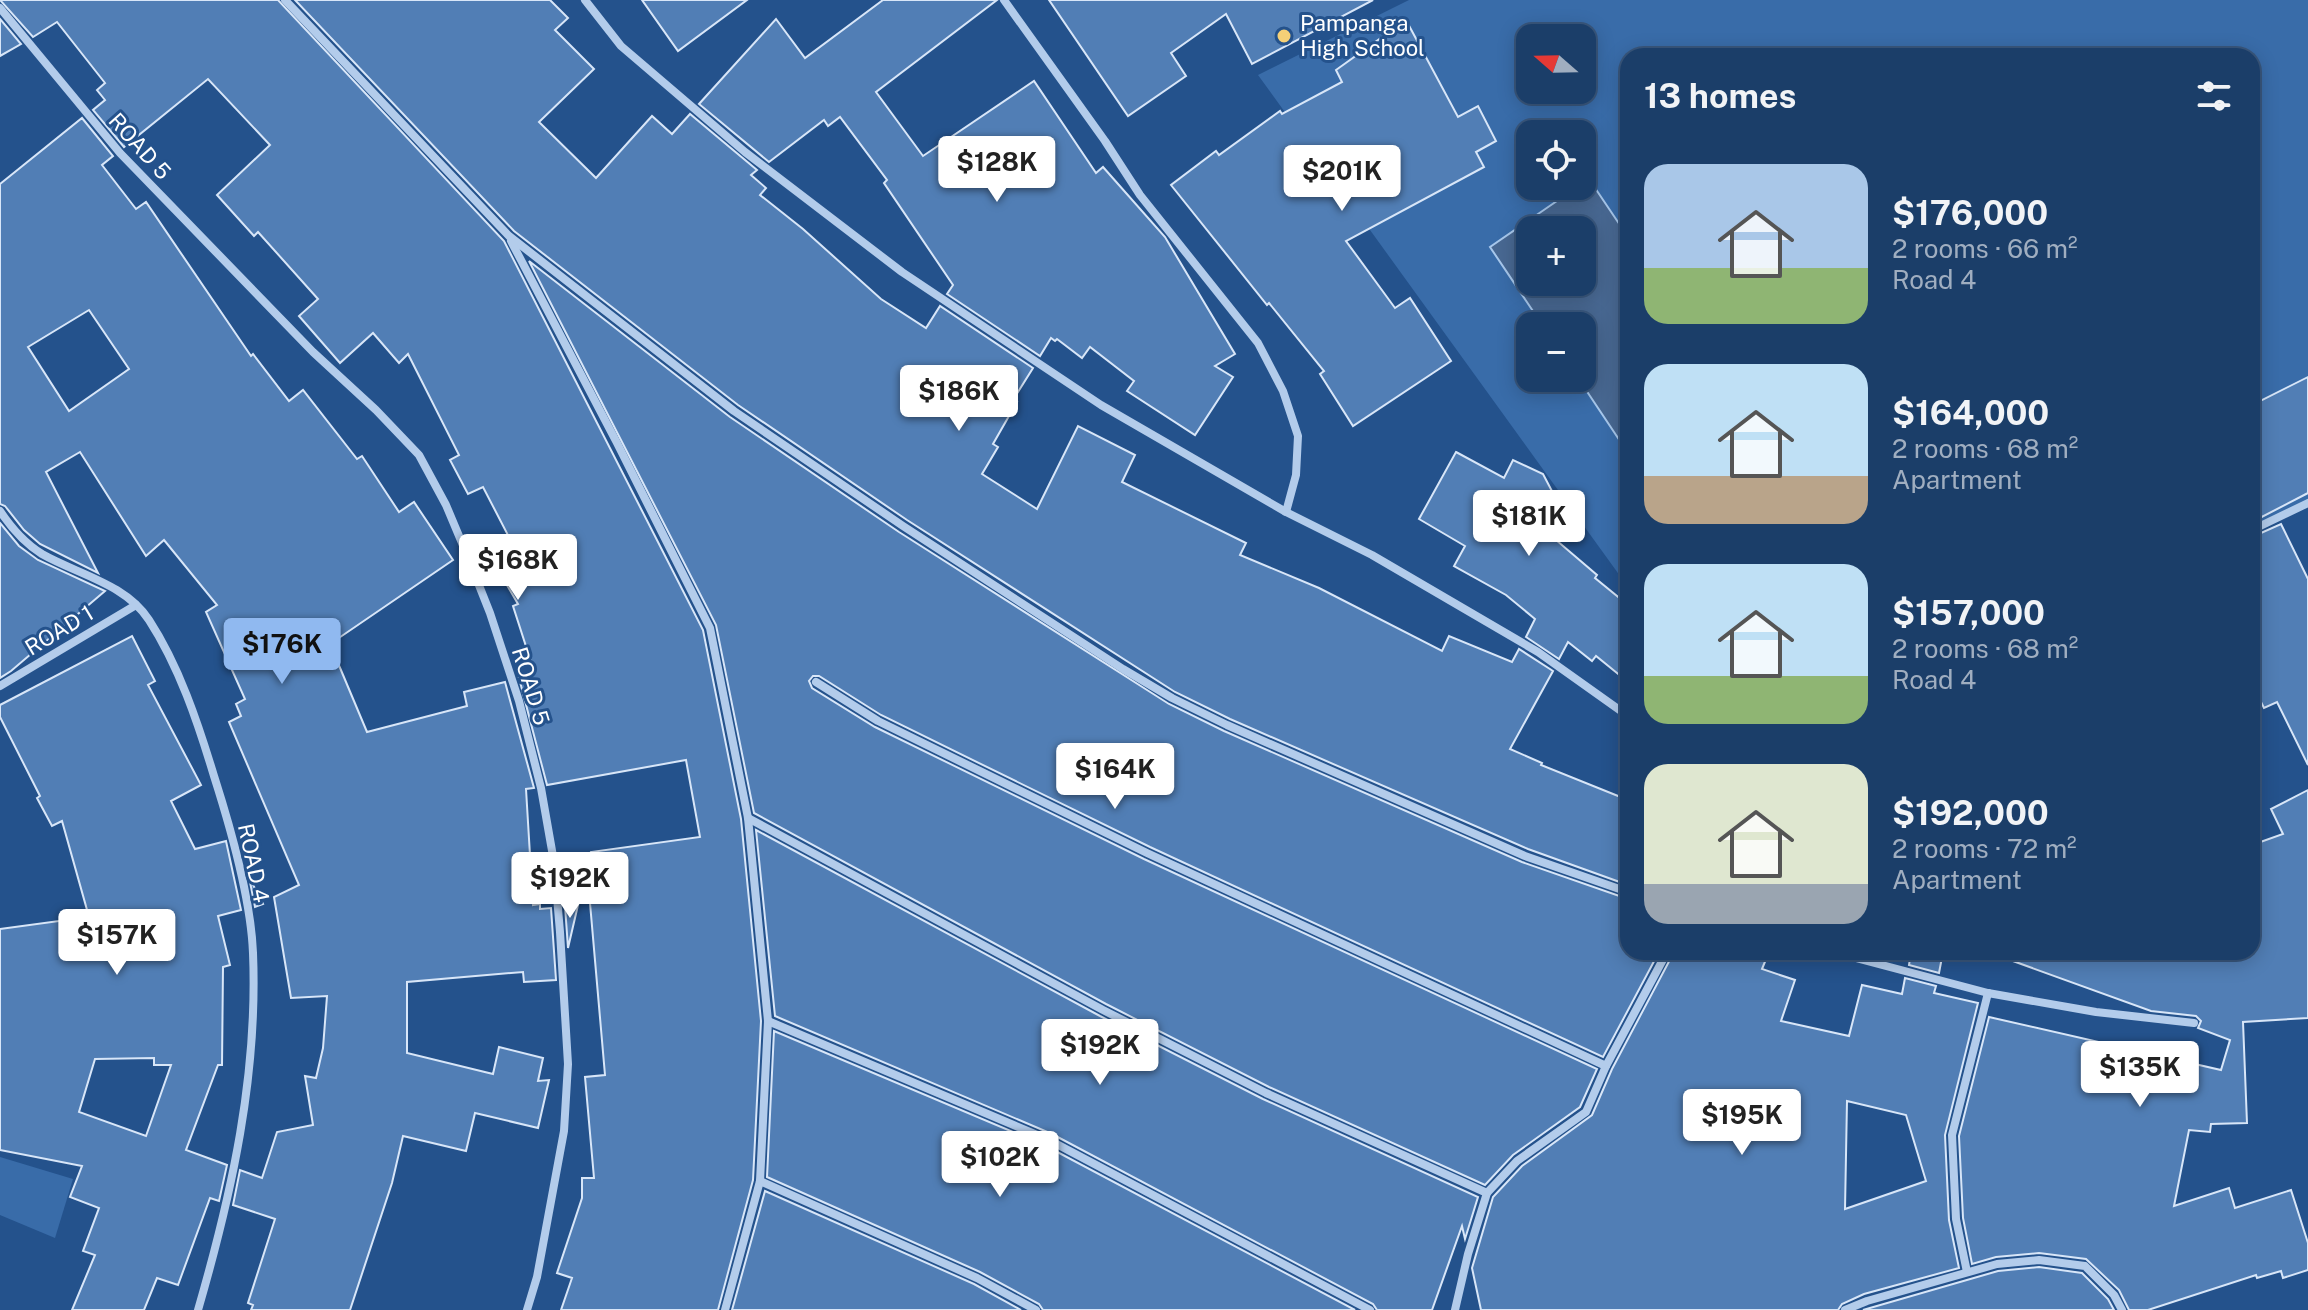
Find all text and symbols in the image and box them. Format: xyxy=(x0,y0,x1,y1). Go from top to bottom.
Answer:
place label: Pampanga High School xyxy=(1300,10,1425,61)
north arrow xyxy=(1516,24,1596,104)
map controls xyxy=(1516,24,1596,392)
marker: Pampanga High School xyxy=(1275,27,1293,45)
icon: filters xyxy=(2192,74,2236,118)
text: 13 homes xyxy=(1644,76,1796,116)
street label: ROAD 5 xyxy=(103,107,177,185)
button: locate xyxy=(1516,120,1596,200)
pin: $128K xyxy=(941,136,1053,204)
pin: $201K xyxy=(1286,145,1398,213)
text: $128K xyxy=(956,146,1038,177)
text: $201K xyxy=(1302,155,1382,186)
text: $176,000 xyxy=(1892,193,2048,233)
icon: home xyxy=(1708,196,1804,292)
button: + xyxy=(1516,216,1596,296)
text: 2 rooms · 66 m² xyxy=(1892,233,2078,264)
text: Road 4 xyxy=(1892,264,1976,295)
button: − xyxy=(1516,312,1596,392)
pin: $186K xyxy=(903,365,1015,433)
text: $186K xyxy=(918,375,1000,406)
text: $164,000 xyxy=(1892,393,2049,433)
icon: home xyxy=(1708,396,1804,492)
text: 2 rooms · 68 m² xyxy=(1892,433,2078,464)
text: Apartment xyxy=(1892,464,2022,495)
pin: $181K xyxy=(1473,490,1585,558)
text: $181K xyxy=(1491,500,1567,531)
pin: $168K xyxy=(462,534,574,602)
text: $168K xyxy=(477,544,559,575)
text: $157,000 xyxy=(1892,593,2045,633)
icon: home xyxy=(1708,596,1804,692)
street label: ROAD 1 xyxy=(20,599,98,661)
pin: $176K xyxy=(226,618,338,686)
text: $176K xyxy=(242,628,322,659)
text: 2 rooms · 68 m² xyxy=(1892,633,2078,664)
street label: ROAD 5 xyxy=(507,644,555,728)
text: Road 4 xyxy=(1892,664,1976,695)
pin: $164K xyxy=(1059,743,1171,811)
text: $164K xyxy=(1074,753,1156,784)
text: $192,000 xyxy=(1892,793,2049,833)
icon: home xyxy=(1708,796,1804,892)
street label: ROAD 4 xyxy=(233,821,275,905)
text: 2 rooms · 72 m² xyxy=(1892,833,2077,864)
pin: $192K xyxy=(514,852,626,920)
text: $192K xyxy=(529,862,611,893)
text: Apartment xyxy=(1892,864,2022,895)
pin: $157K xyxy=(61,909,173,977)
text: $157K xyxy=(76,919,158,950)
pin: $192K xyxy=(1044,1019,1156,1087)
text: $192K xyxy=(1059,1029,1141,1060)
pin: $135K xyxy=(2084,1041,2196,1109)
text: $135K xyxy=(2099,1051,2181,1082)
pin: $195K xyxy=(1686,1089,1798,1157)
text: $195K xyxy=(1701,1099,1783,1130)
pin: $102K xyxy=(944,1131,1056,1199)
text: $102K xyxy=(960,1141,1040,1172)

